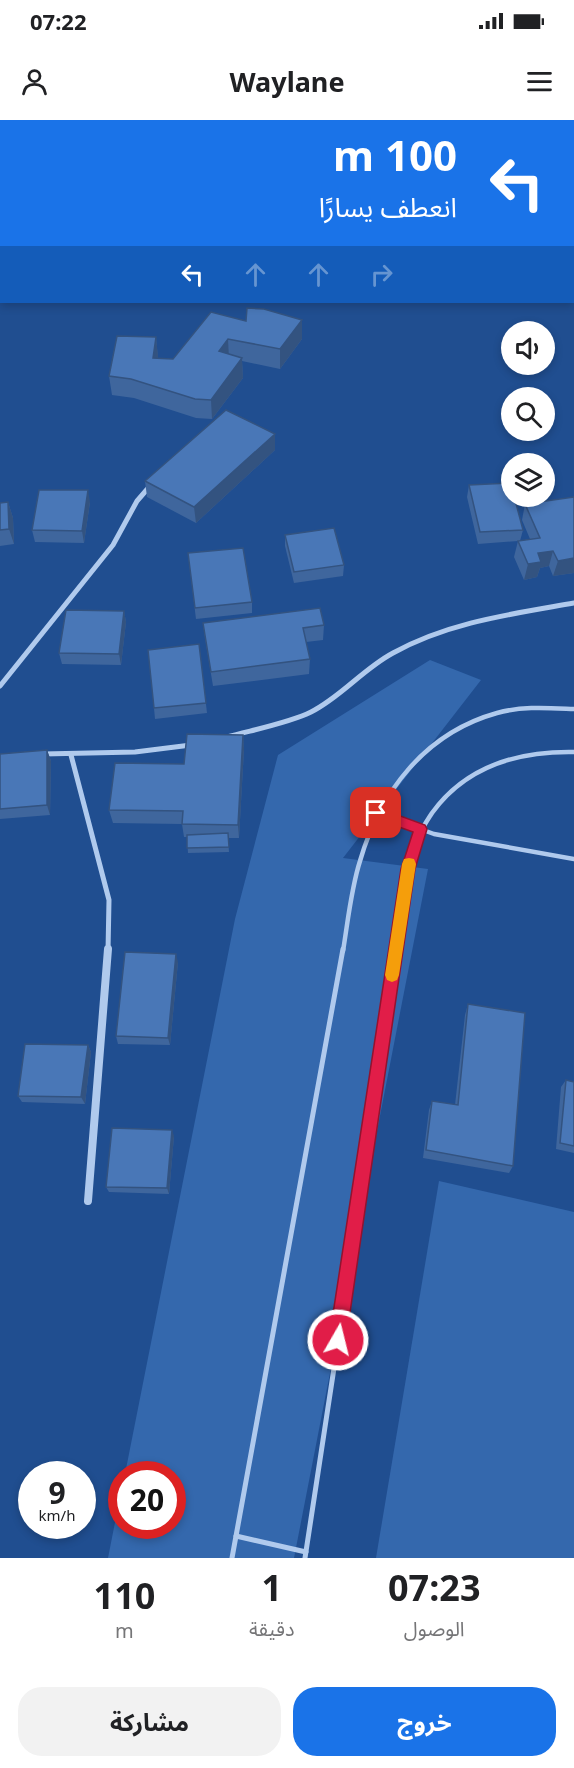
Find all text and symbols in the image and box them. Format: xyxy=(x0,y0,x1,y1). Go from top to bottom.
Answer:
text: 07:22 xyxy=(30,6,87,36)
text: Waylane xyxy=(229,63,345,100)
icon: person xyxy=(18,65,51,98)
icon: menu xyxy=(523,65,556,98)
text: 100 m xyxy=(333,126,457,183)
icon: left xyxy=(478,144,556,222)
text: انعطف يسارًا xyxy=(319,188,457,225)
icon: left xyxy=(176,258,209,291)
icon: ahead xyxy=(239,258,272,291)
icon: ahead xyxy=(302,258,335,291)
icon: right xyxy=(365,258,398,291)
map controls xyxy=(501,321,555,507)
button: sound xyxy=(501,321,555,375)
button: search xyxy=(501,387,555,441)
button: layers xyxy=(501,453,555,507)
pin xyxy=(350,787,401,838)
icon: arrive xyxy=(359,796,392,829)
position arrow xyxy=(306,1308,370,1372)
speed limit sign: 20 xyxy=(108,1461,186,1539)
text: 9 xyxy=(48,1472,66,1513)
text: km/h xyxy=(39,1505,75,1525)
text: 1 xyxy=(261,1563,282,1612)
text: 07:23 xyxy=(388,1563,480,1612)
text: 110 xyxy=(94,1571,155,1620)
text: دقيقة xyxy=(249,1615,294,1642)
text: الوصول xyxy=(404,1615,465,1642)
text: m xyxy=(115,1617,134,1644)
button: مشاركة xyxy=(18,1687,281,1756)
button: خروج xyxy=(293,1687,556,1756)

